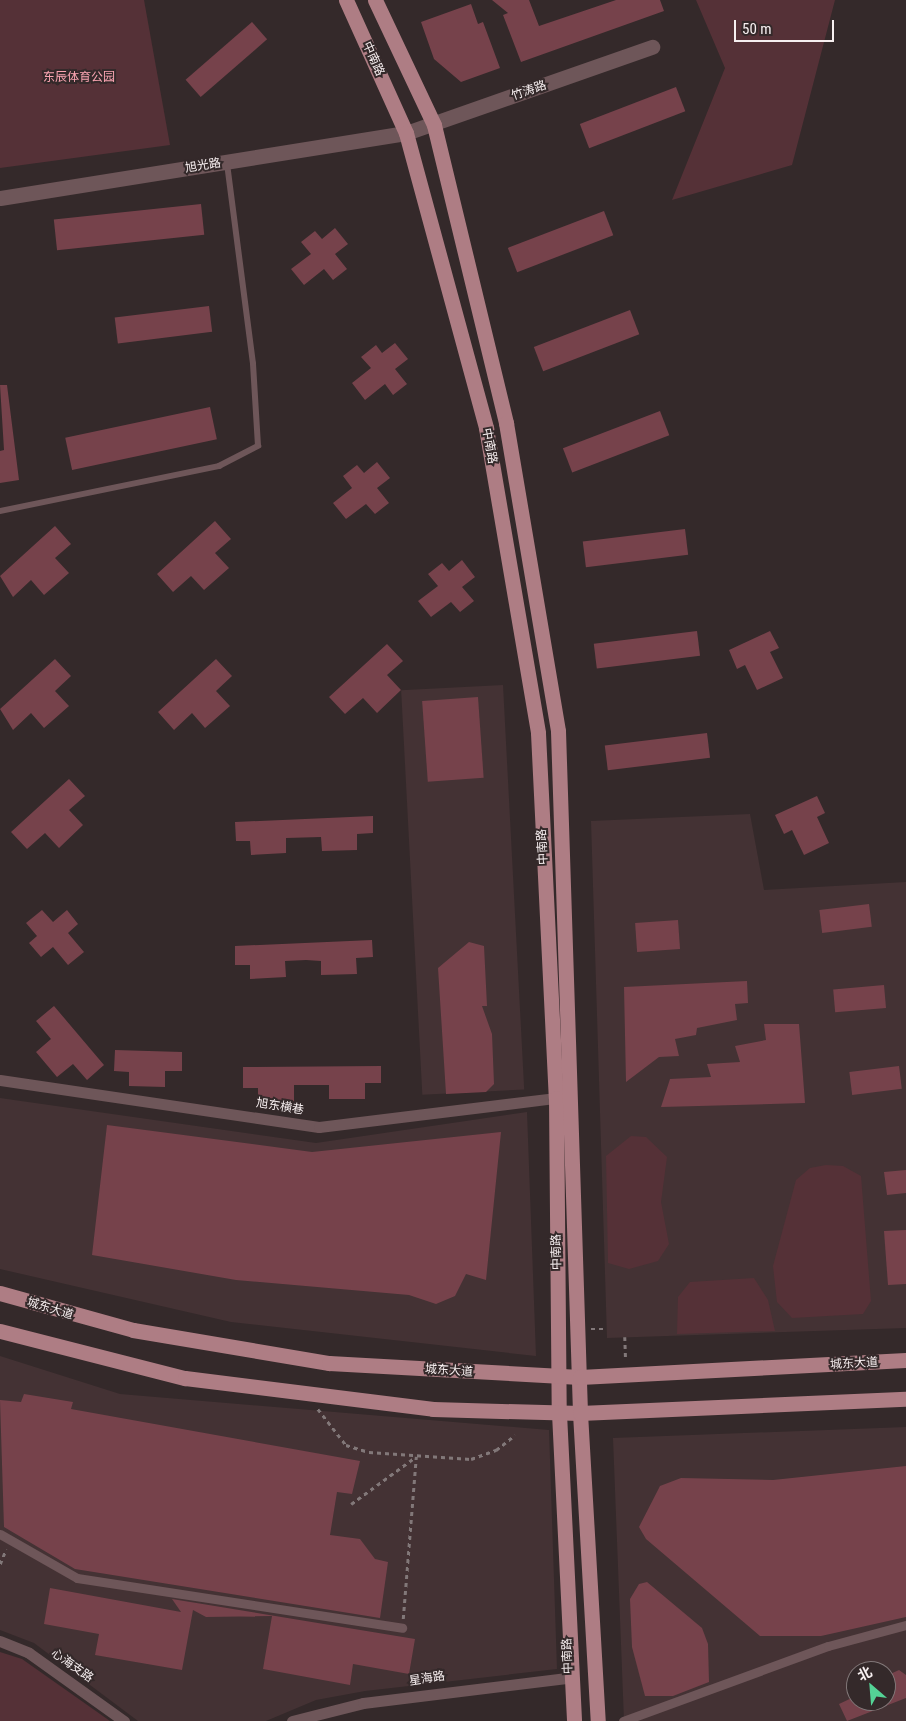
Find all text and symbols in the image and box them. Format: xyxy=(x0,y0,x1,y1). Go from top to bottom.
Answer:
scale bar xyxy=(736,10,836,42)
text: 50 m xyxy=(742,20,772,38)
street label: 中南路 xyxy=(359,40,387,78)
park label: 东辰体育公园 xyxy=(43,71,115,85)
street label: 竹涛路 xyxy=(510,78,548,104)
street label: 旭光路 xyxy=(184,156,222,176)
street label: 中南路 xyxy=(479,427,499,465)
street label: 中南路 xyxy=(535,829,551,865)
street label: 旭东横巷 xyxy=(255,1096,305,1118)
street label: 中南路 xyxy=(549,1234,565,1270)
street label: 城东大道 xyxy=(25,1295,75,1323)
street label: 城东大道 xyxy=(830,1356,878,1372)
street label: 城东大道 xyxy=(425,1362,473,1380)
street label: 中南路 xyxy=(560,1638,576,1674)
street label: 心海支路 xyxy=(48,1646,96,1686)
north arrow xyxy=(846,1661,896,1711)
text: 北 xyxy=(855,1663,875,1684)
street label: 星海路 xyxy=(408,1669,446,1689)

